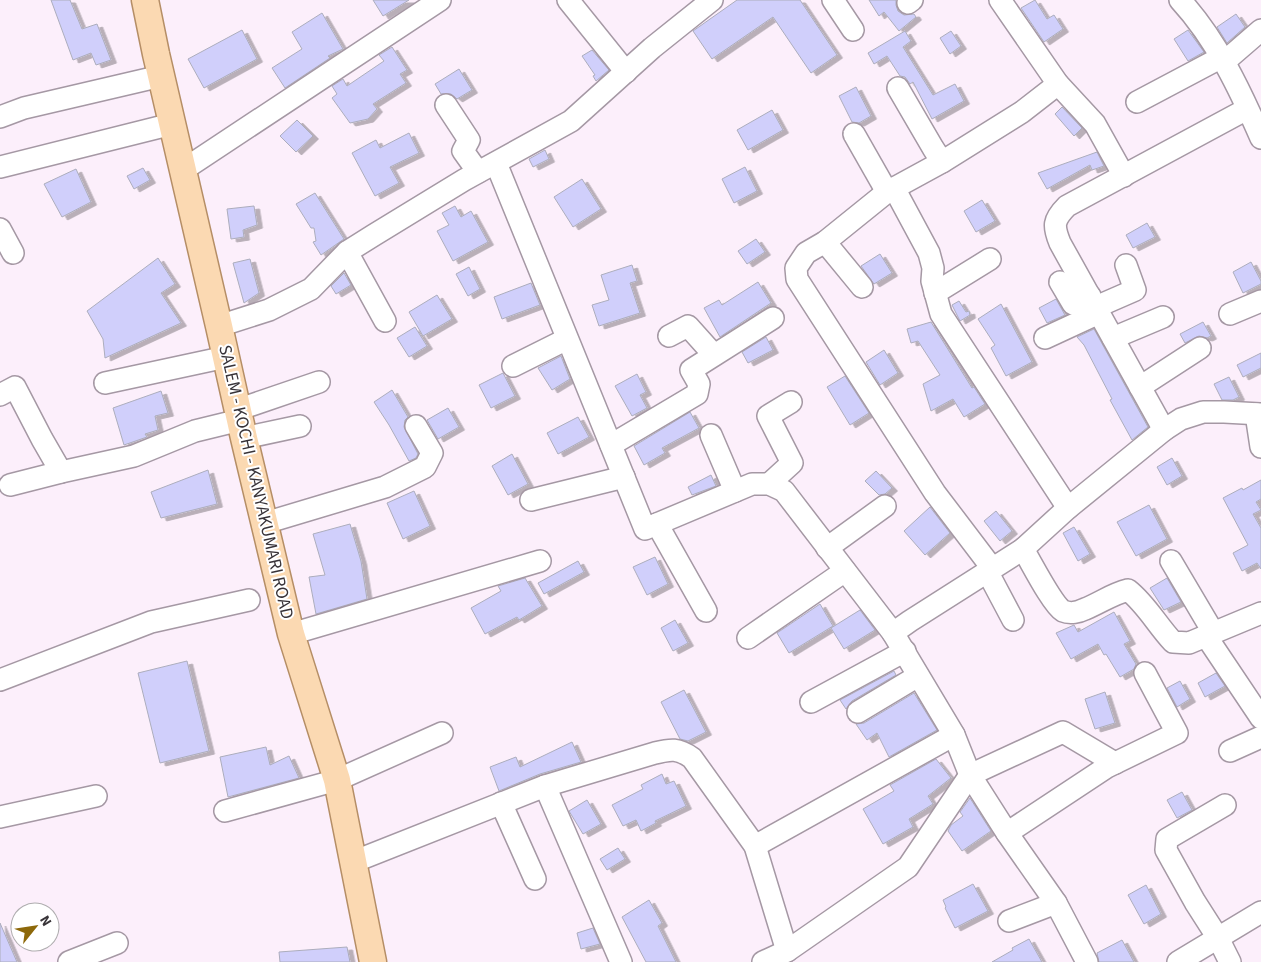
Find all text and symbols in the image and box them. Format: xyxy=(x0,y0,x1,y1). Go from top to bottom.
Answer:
street label: SALEM - KOCHI - KANYAKUMARI ROAD xyxy=(212,342,300,622)
north arrow xyxy=(10,902,60,952)
text: N xyxy=(34,912,56,930)

